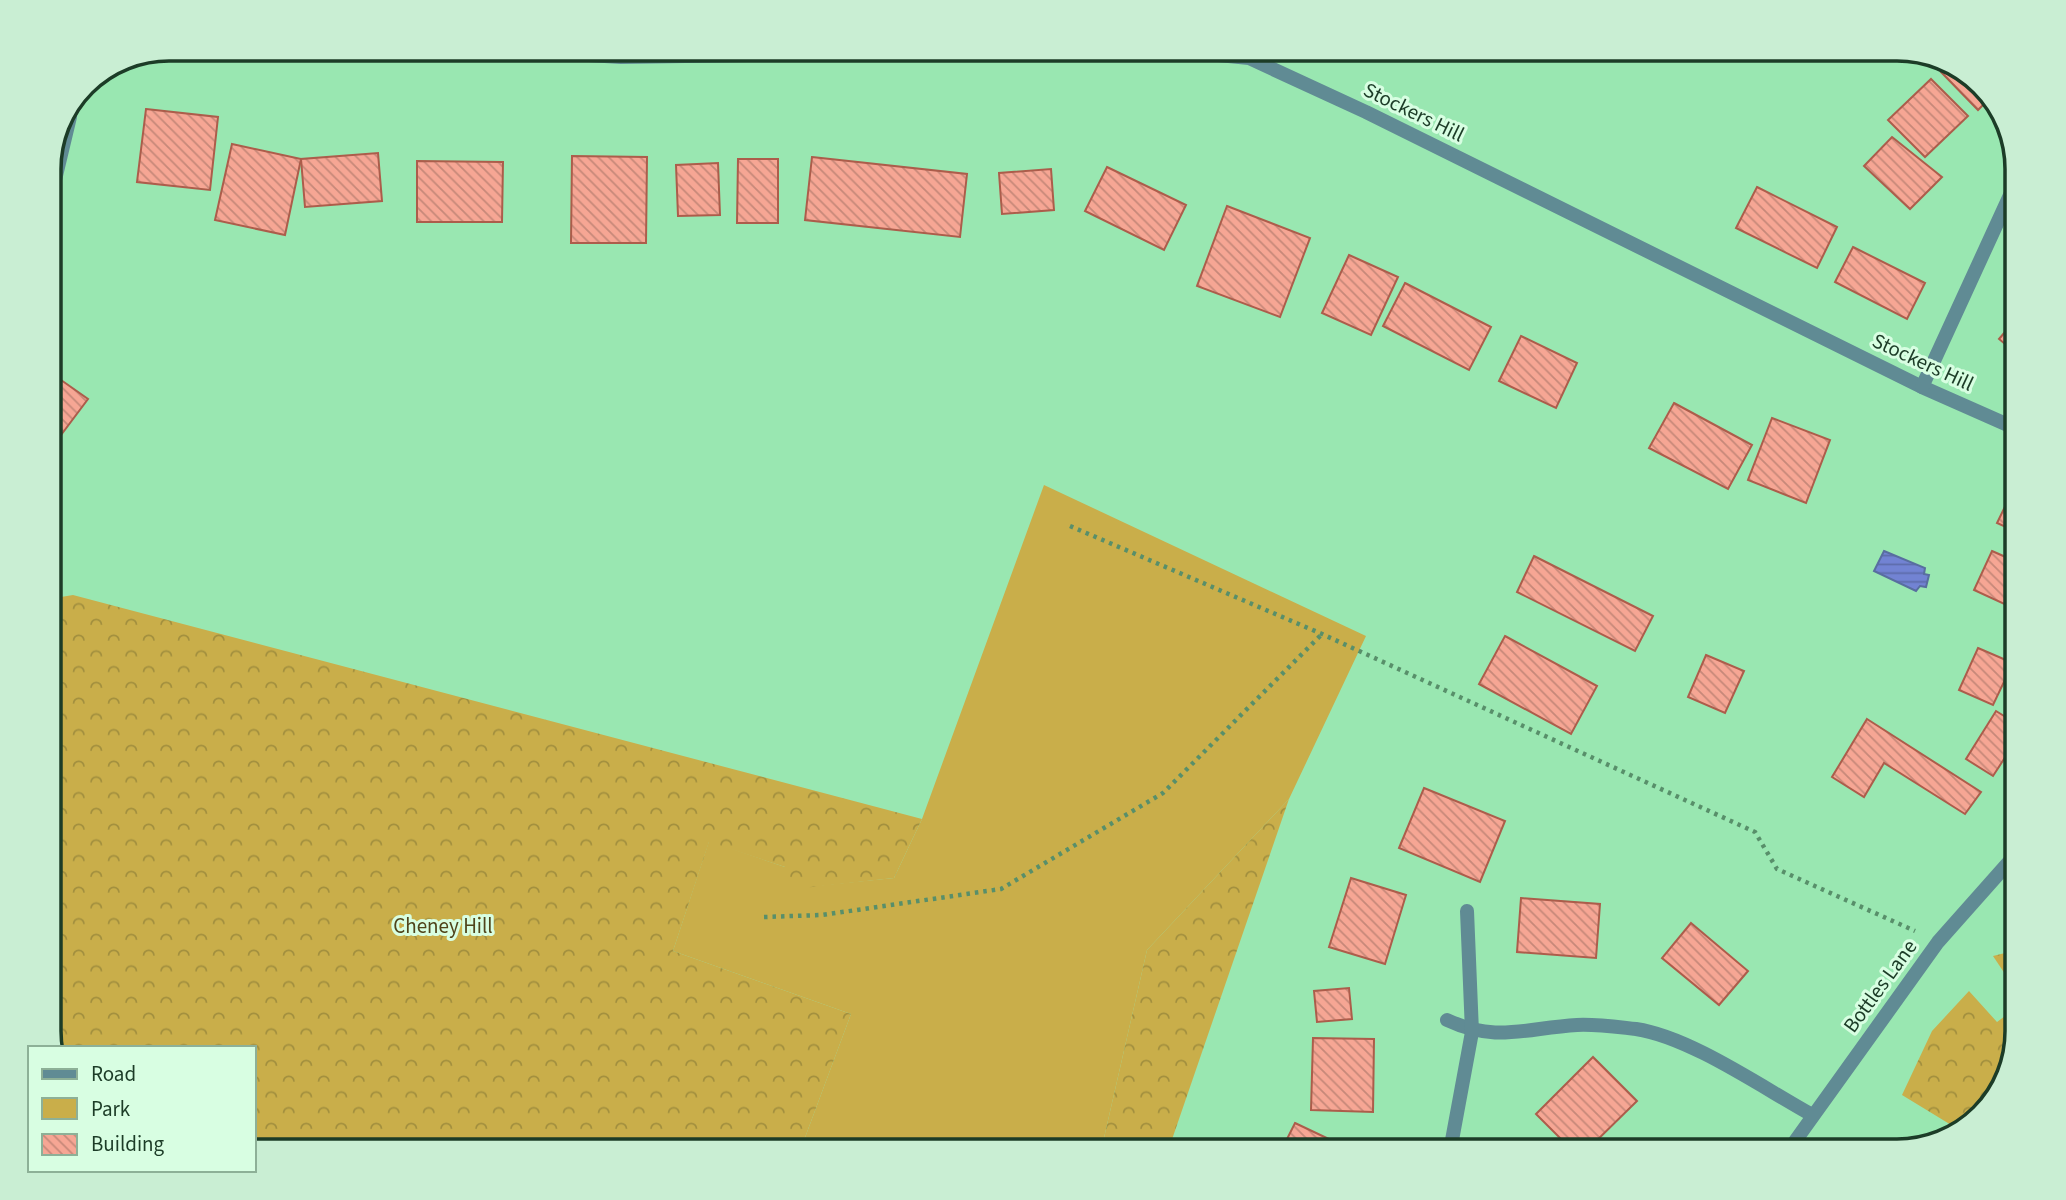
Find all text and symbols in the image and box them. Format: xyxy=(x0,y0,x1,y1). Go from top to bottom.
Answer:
street label: Stockers Hill xyxy=(1359,75,1469,149)
street label: Stockers Hill xyxy=(1867,325,1979,399)
park label: Cheney Hill xyxy=(393,911,493,941)
street label: Bottles Lane xyxy=(1836,933,1924,1039)
legend xyxy=(28,1046,256,1172)
text: Road xyxy=(91,1059,136,1089)
text: Park xyxy=(91,1094,131,1124)
text: Building xyxy=(91,1129,165,1159)

